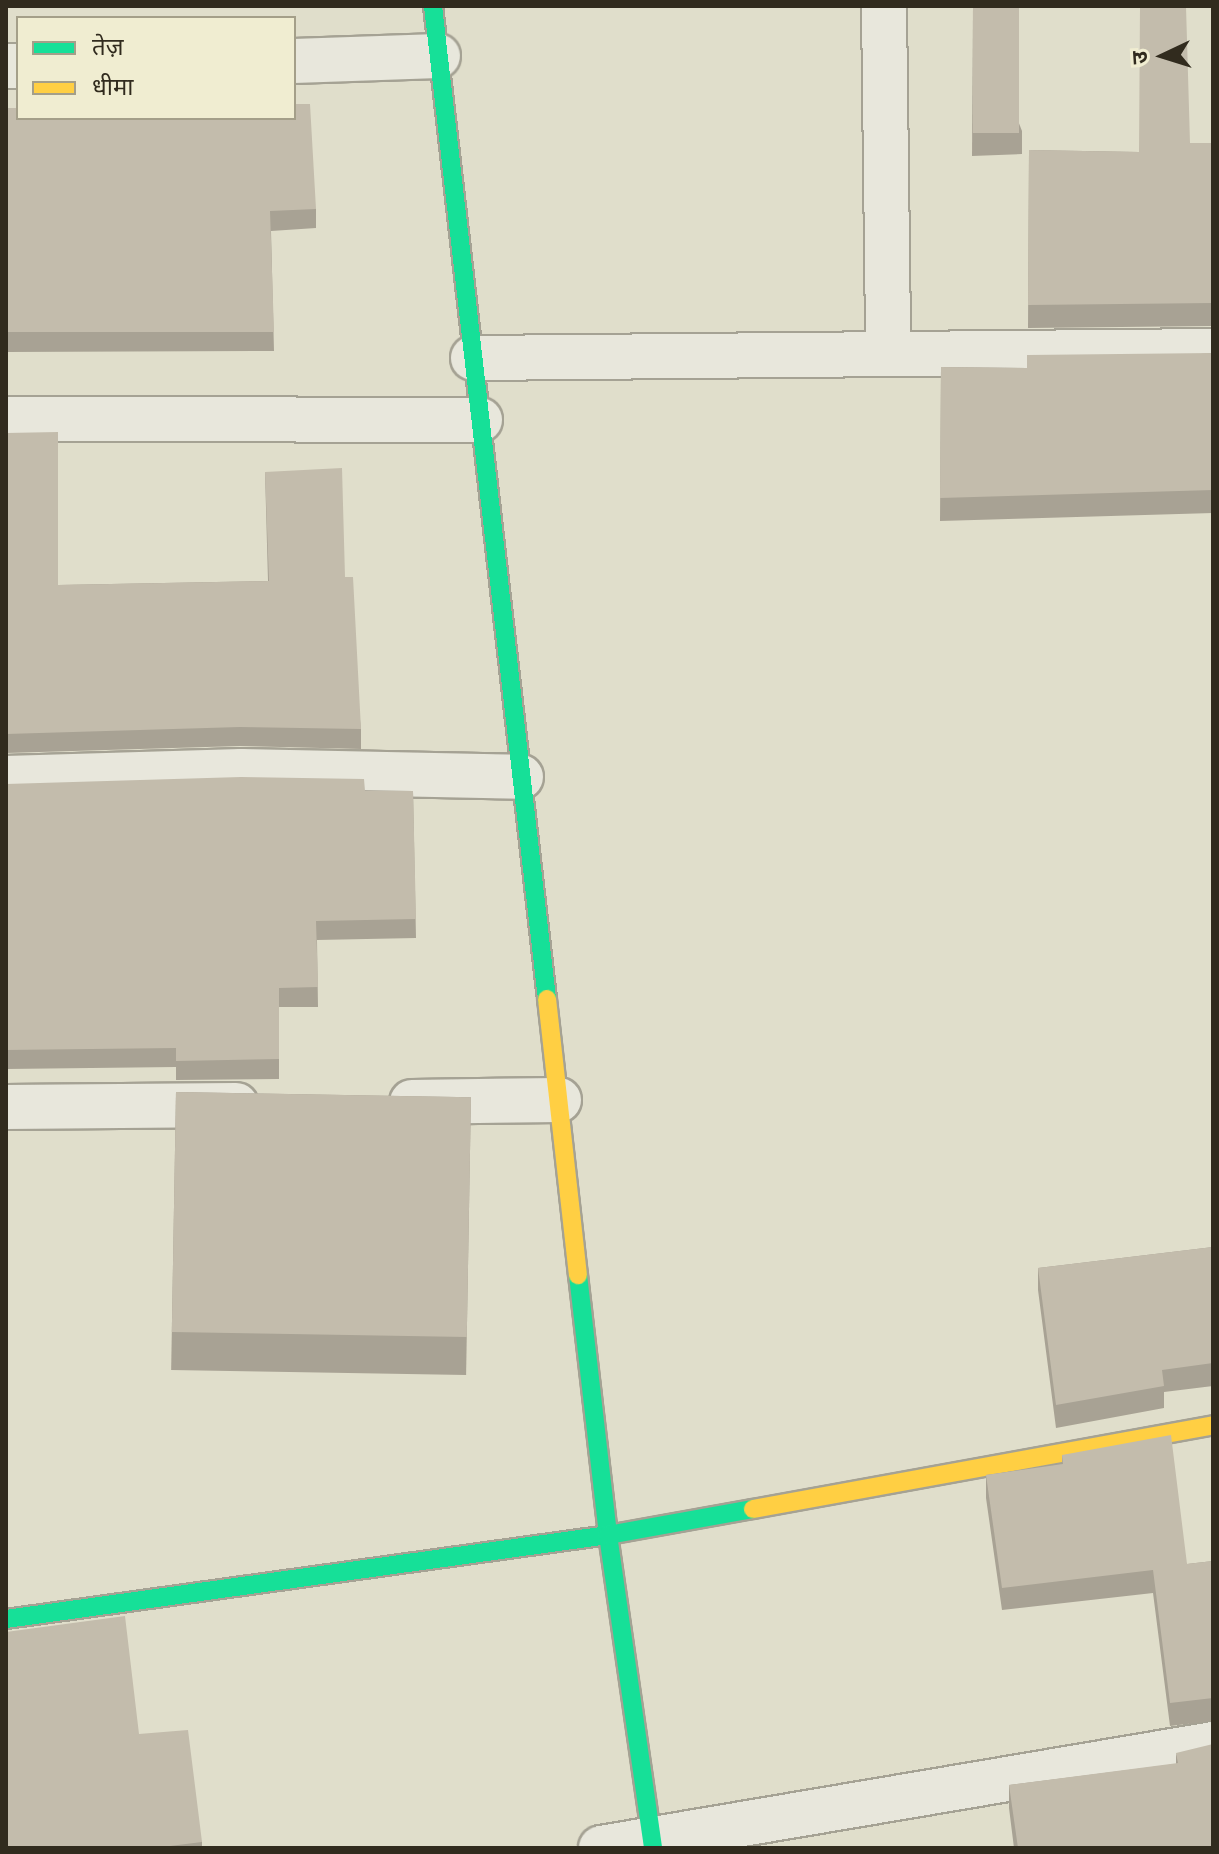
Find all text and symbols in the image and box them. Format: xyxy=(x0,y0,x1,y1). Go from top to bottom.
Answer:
legend xyxy=(16,16,296,120)
north arrow xyxy=(1123,16,1203,96)
text: तेज़ xyxy=(92,31,124,62)
text: उ xyxy=(1125,50,1153,65)
text: धीमा xyxy=(92,71,134,102)

